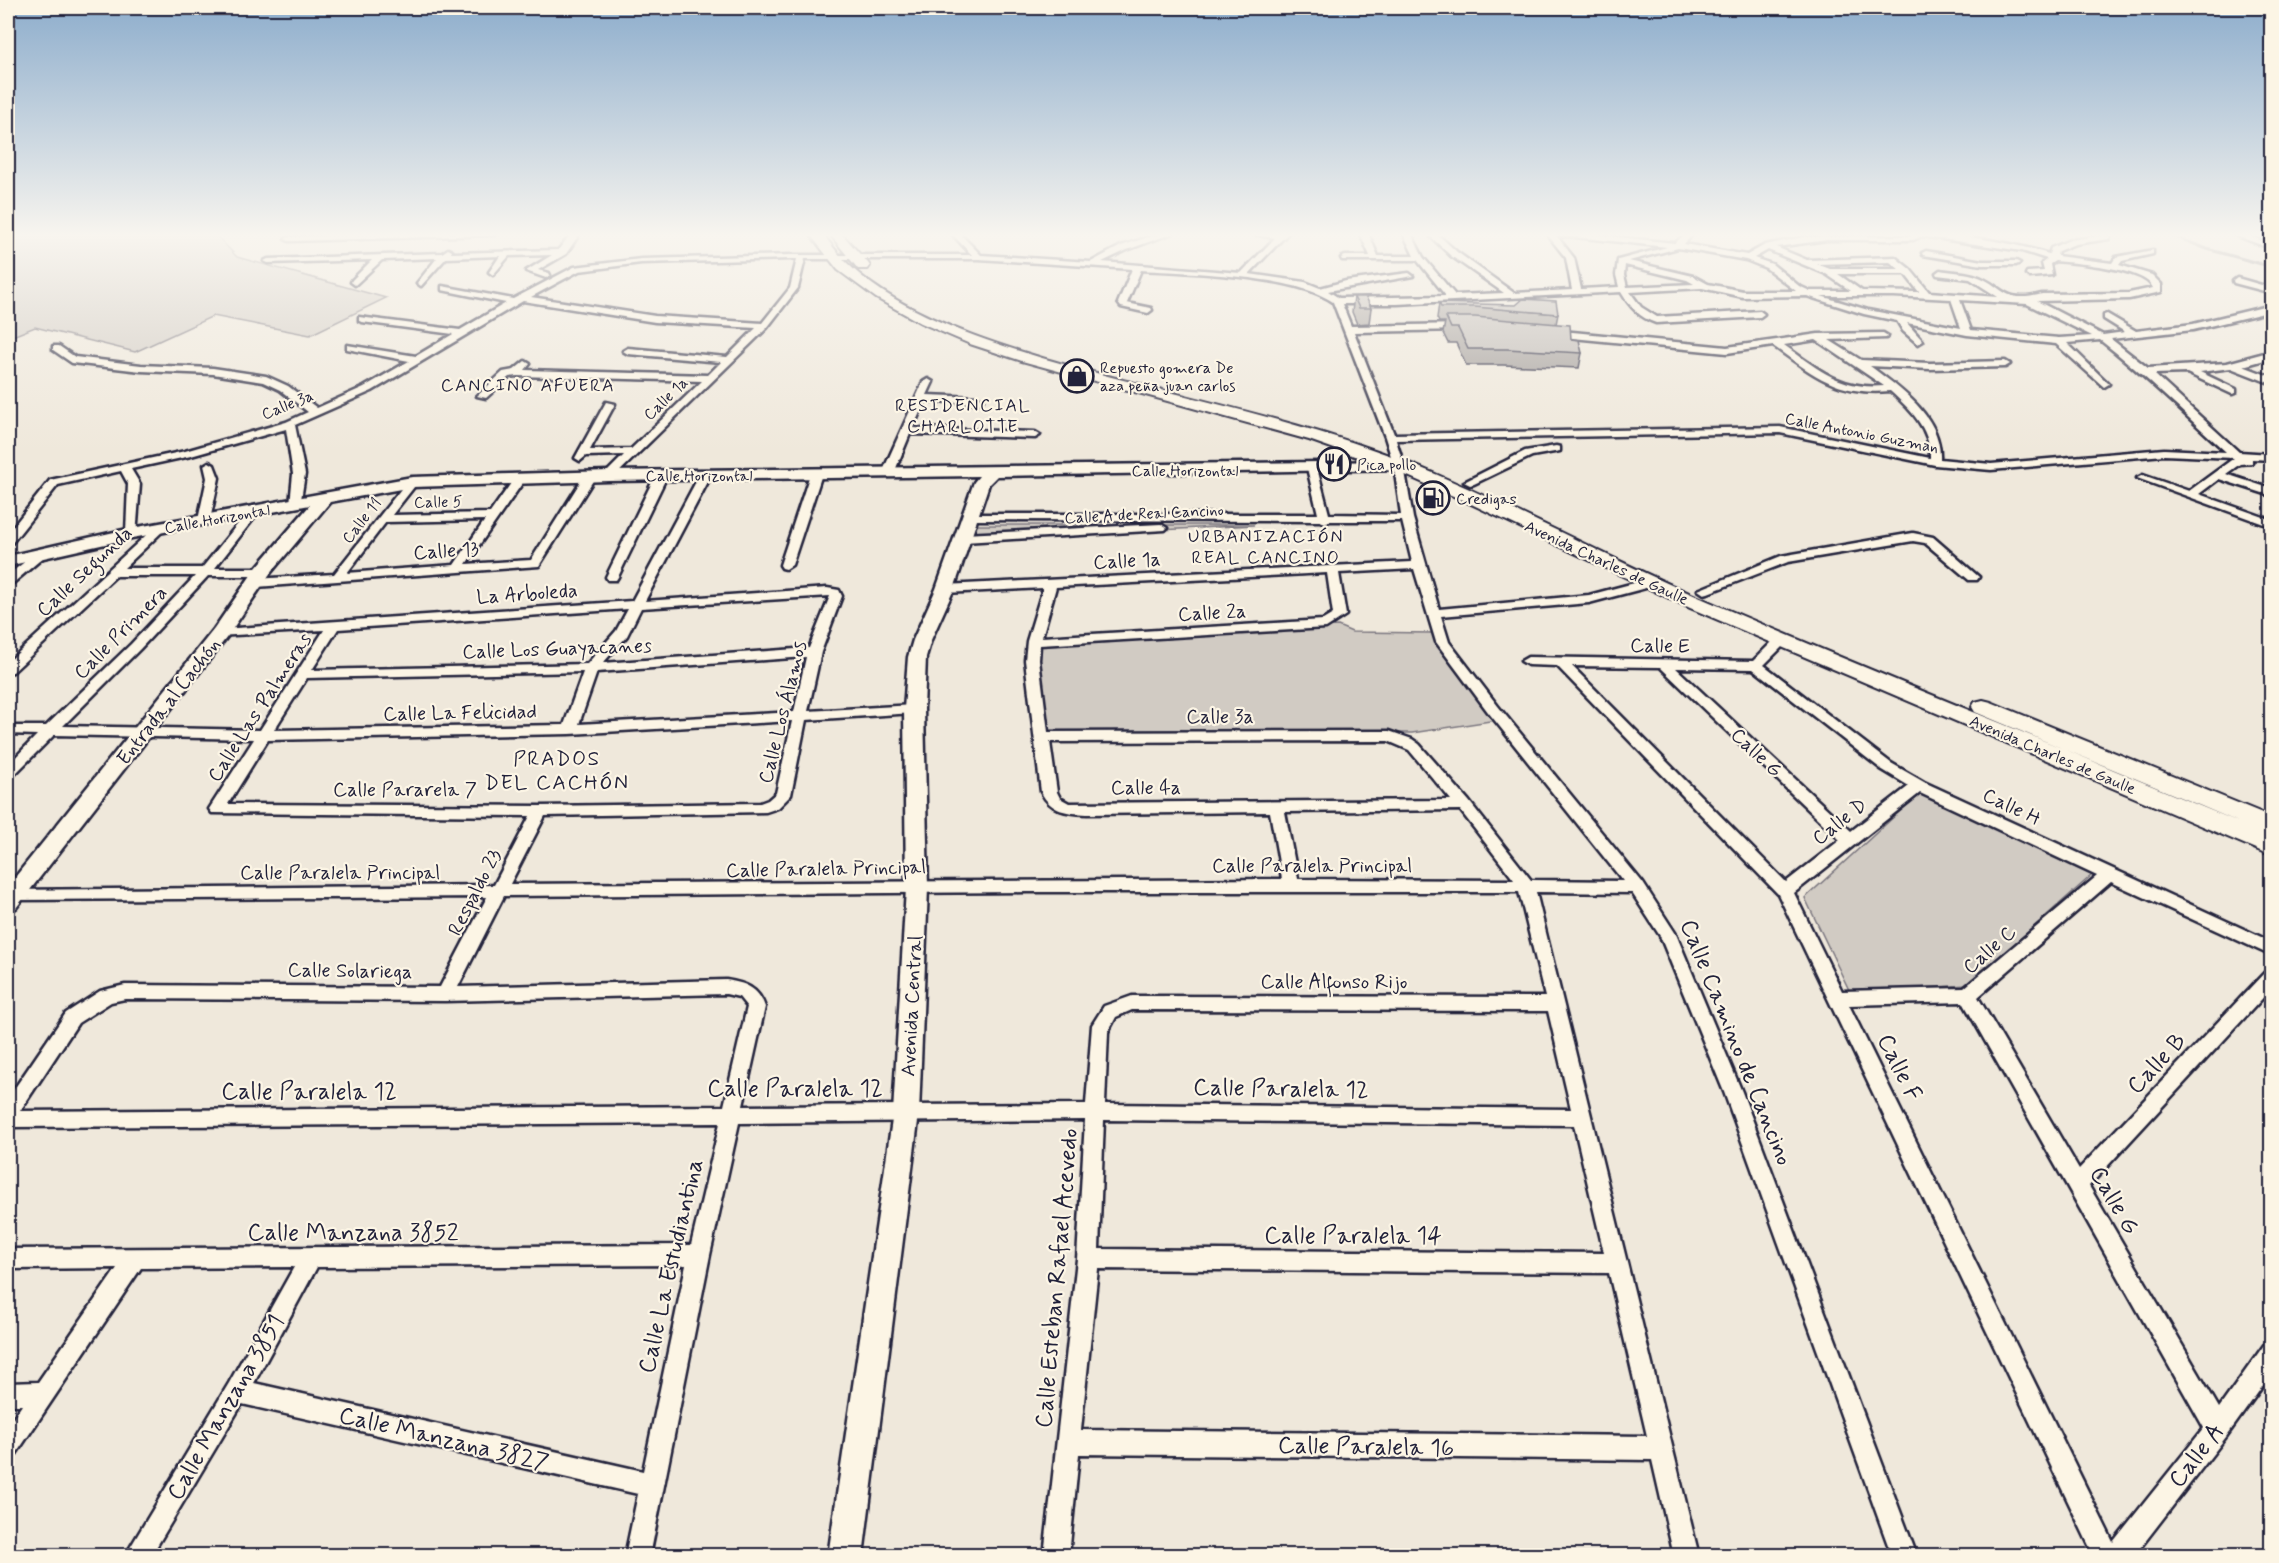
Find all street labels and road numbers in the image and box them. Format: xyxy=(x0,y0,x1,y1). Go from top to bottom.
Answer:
street label: Calle 1a xyxy=(639,373,693,425)
street label: Calle 3a xyxy=(259,386,317,425)
street label: Calle Antonio Guzman xyxy=(1783,408,1940,459)
street label: Calle Horizontal xyxy=(1132,461,1238,482)
street label: Calle Horizontal xyxy=(646,466,752,487)
street label: Calle 5 xyxy=(414,492,462,513)
street label: Calle 11 xyxy=(338,494,387,548)
street label: Calle Horizontal xyxy=(163,500,272,539)
street label: Calle A de Real Cancino xyxy=(1064,500,1224,529)
street label: Avenida Charles de Gaulle xyxy=(1521,516,1692,611)
street label: Calle Segunda xyxy=(31,521,140,625)
street label: Calle 13 xyxy=(412,536,480,567)
street label: Calle 1a xyxy=(1093,546,1162,577)
street label: La Arboleda xyxy=(476,577,579,611)
street label: Calle Primera xyxy=(68,580,174,686)
street label: Calle 2a xyxy=(1177,598,1247,629)
street label: Calle Las Palmeras xyxy=(202,628,319,788)
street label: Calle E xyxy=(1630,632,1690,661)
street label: Entrada al Cachón xyxy=(111,633,227,771)
street label: Calle Los Guayacanes xyxy=(462,633,653,666)
street label: Calle Los Álamos xyxy=(753,638,814,787)
street label: Calle La Felicidad xyxy=(383,699,537,728)
street label: Calle 3a xyxy=(1186,704,1254,731)
street label: Avenida Charles de Gaulle xyxy=(1966,711,2139,800)
street label: Calle G xyxy=(1724,722,1788,784)
street label: Calle 4a xyxy=(1111,775,1181,802)
street label: Calle Pararela 7 xyxy=(333,777,477,804)
street label: Calle H xyxy=(1978,782,2045,833)
street label: Calle D xyxy=(1807,792,1873,852)
street label: Respaldo 23 xyxy=(442,845,509,941)
street label: Calle Paralela Principal xyxy=(1212,853,1412,880)
street label: Calle Paralela Principal xyxy=(726,854,926,885)
street label: Calle Paralela Principal xyxy=(240,860,440,887)
street label: Calle Camino de Cancino xyxy=(1672,915,1799,1170)
street label: Calle C xyxy=(1957,919,2022,981)
street label: Avenida Central xyxy=(895,935,930,1077)
street label: Calle Solariega xyxy=(287,957,413,986)
street label: Calle Alfonso Rijo xyxy=(1260,969,1408,998)
street label: Calle B xyxy=(2121,1027,2193,1101)
street label: Calle F xyxy=(1869,1029,1928,1106)
street label: Calle Paralela 12 xyxy=(1193,1072,1369,1107)
street label: Calle Paralela 12 xyxy=(707,1074,883,1105)
street label: Calle Paralela 12 xyxy=(221,1077,397,1108)
street label: Calle Esteban Rafael Acevedo xyxy=(1029,1127,1086,1429)
street label: Calle La Estudiantina xyxy=(632,1156,711,1377)
street label: Calle G xyxy=(2082,1161,2146,1241)
street label: Calle Manzana 3852 xyxy=(248,1218,459,1249)
street label: Calle Paralela 14 xyxy=(1264,1221,1442,1252)
street label: Calle Manzana 3851 xyxy=(160,1309,292,1506)
street label: Calle Manzana 3827 xyxy=(336,1400,552,1479)
street label: Calle A xyxy=(2162,1417,2232,1494)
street label: Calle Paralela 16 xyxy=(1278,1430,1454,1465)

